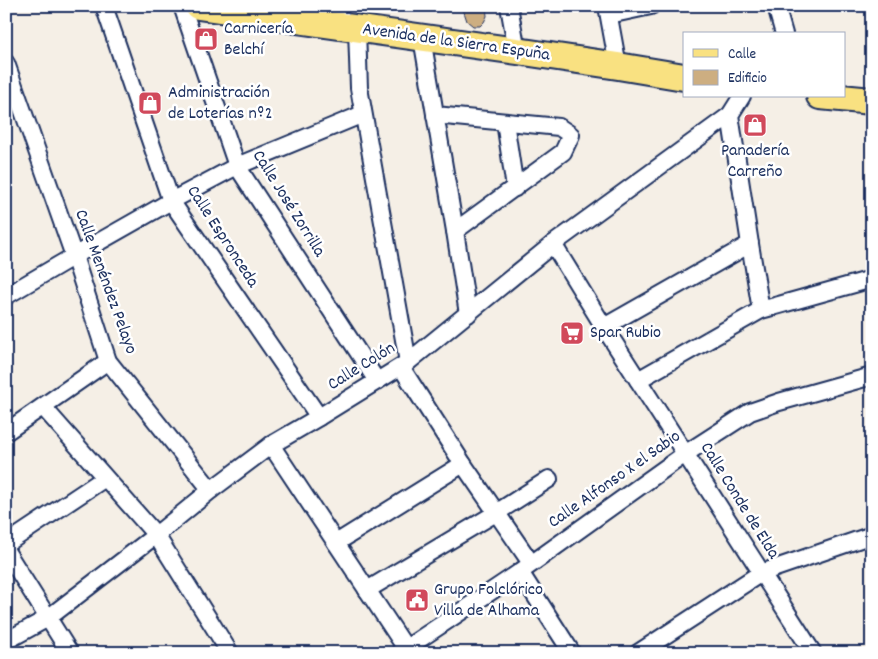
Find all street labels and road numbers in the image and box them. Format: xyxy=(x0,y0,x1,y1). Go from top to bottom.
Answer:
street label: Avenida de la Sierra Espuña xyxy=(361,17,552,69)
street label: Calle José Zorrilla xyxy=(245,146,331,263)
street label: Calle Espronceda xyxy=(180,181,265,293)
street label: Calle Menéndez Pelayo xyxy=(67,206,143,358)
street label: Calle Colón xyxy=(323,336,401,398)
street label: Calle Alfonso X el Sabio xyxy=(544,425,686,535)
street label: Calle Conde de Elda xyxy=(693,438,785,565)

